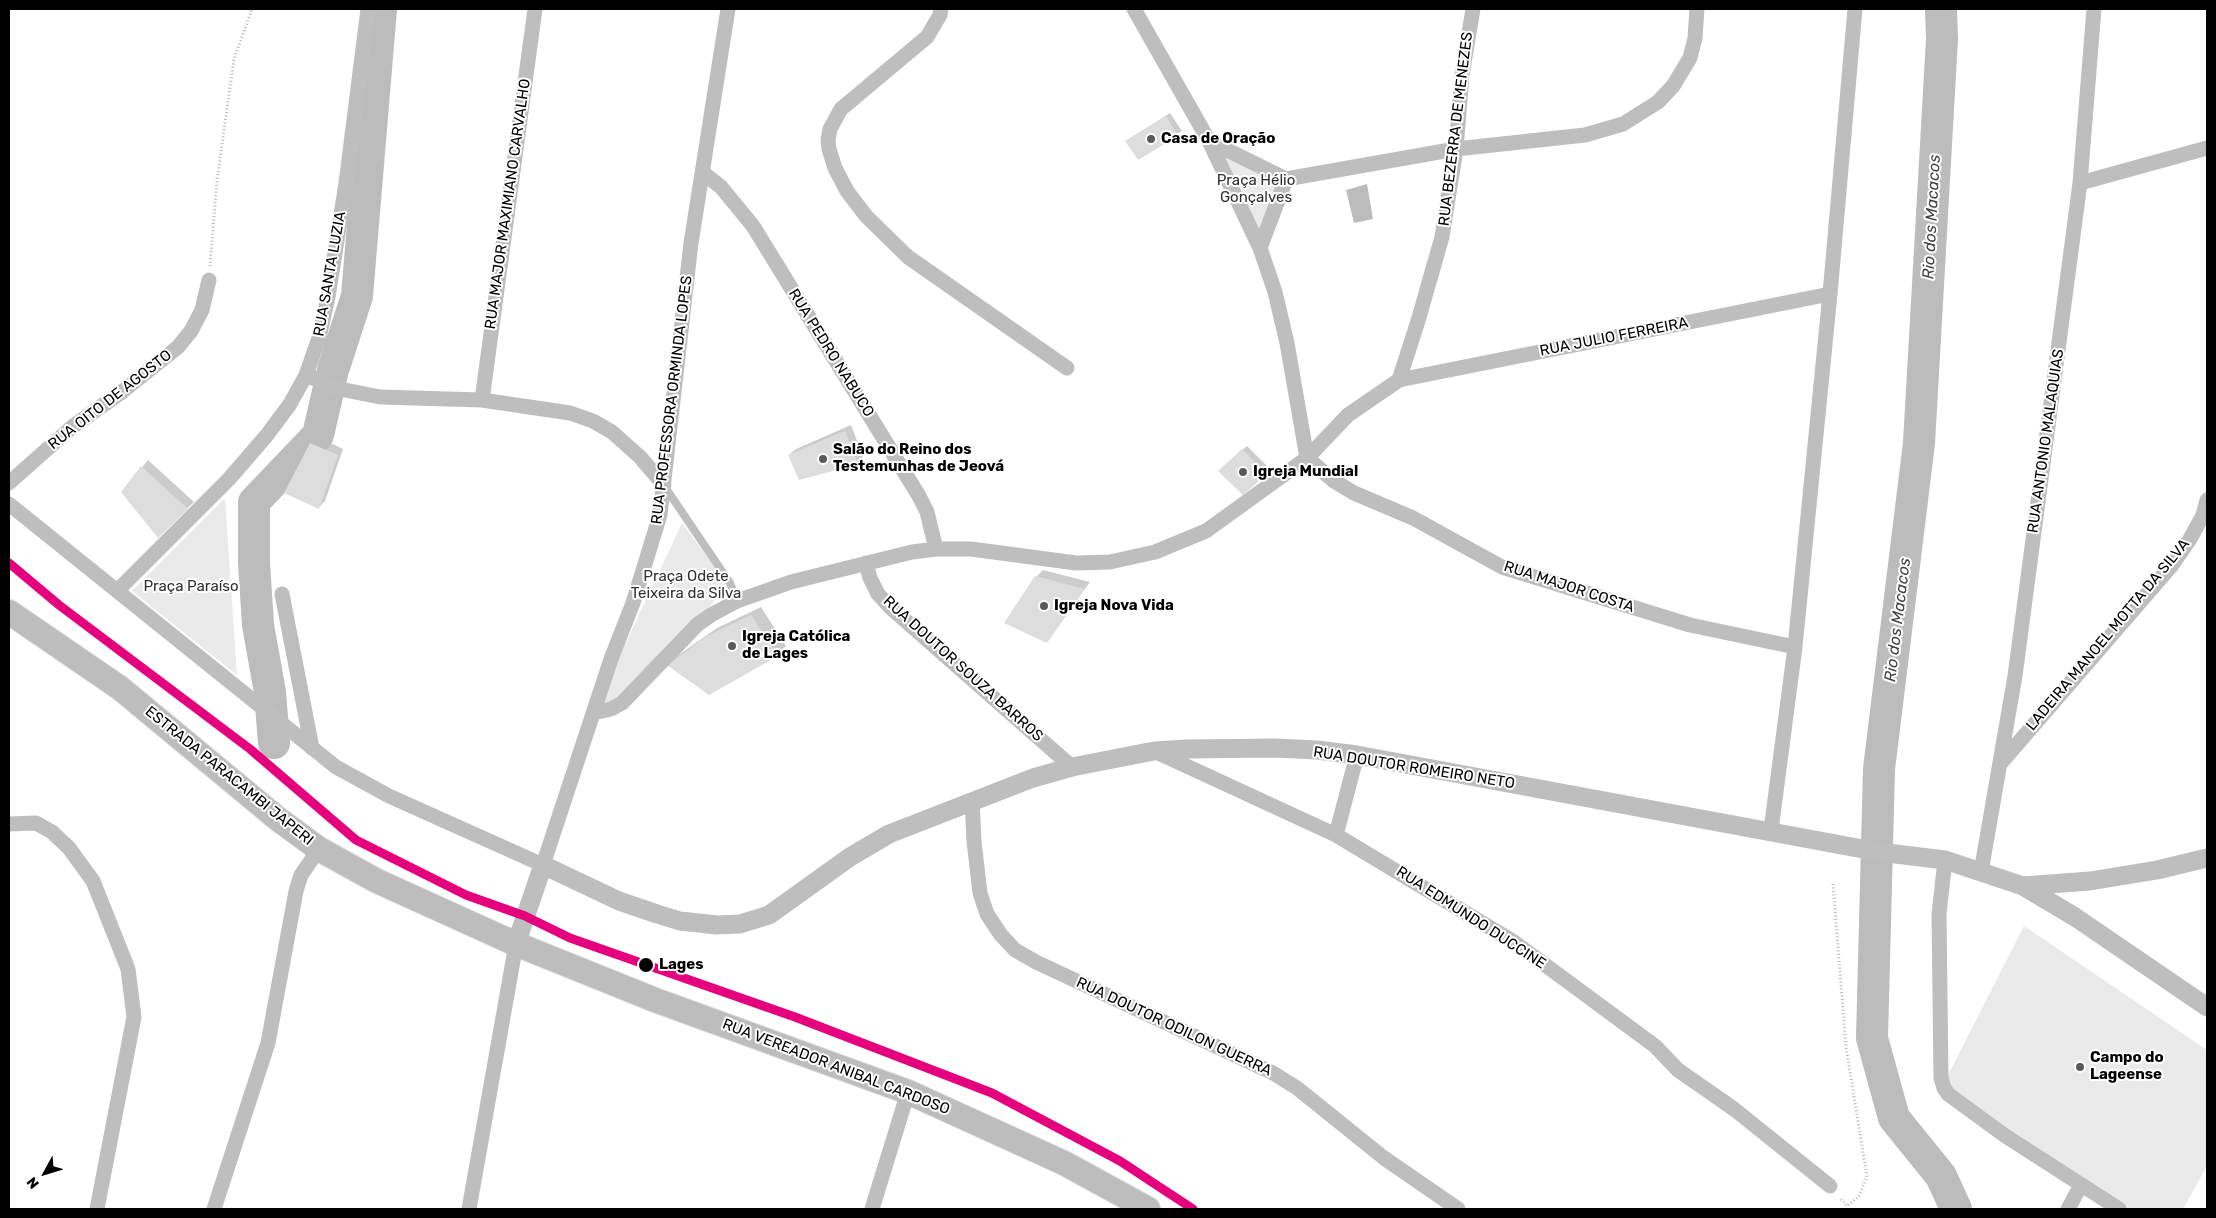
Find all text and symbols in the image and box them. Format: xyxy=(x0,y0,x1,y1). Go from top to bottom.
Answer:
street label: RUA BEZERRA DE MENEZES xyxy=(1435,31,1477,227)
street label: RUA MAJOR MAXIMIANO CARVALHO xyxy=(482,78,534,330)
place label: Casa de Oração xyxy=(1161,130,1275,148)
marker: Casa de Oração xyxy=(1145,133,1157,145)
water label: Rio dos Macacos xyxy=(1919,154,1945,280)
park label: Praça Hélio Gonçalves xyxy=(1217,172,1295,207)
street label: RUA SANTA LUZIA xyxy=(310,210,350,338)
street label: RUA PROFESSORA ORMINDA LOPES xyxy=(648,275,696,525)
street label: RUA PEDRO NABUCO xyxy=(784,286,878,420)
street label: RUA JULIO FERREIRA xyxy=(1538,314,1690,360)
street label: RUA OITO DE AGOSTO xyxy=(45,346,175,454)
street label: RUA ANTONIO MALAQUIAS xyxy=(2024,348,2068,534)
place label: Salão do Reino dos Testemunhas de Jeová xyxy=(833,441,1004,476)
marker: Salão do Reino dos Testemunhas de Jeová xyxy=(817,453,829,465)
place label: Igreja Mundial xyxy=(1253,463,1358,481)
marker: Igreja Mundial xyxy=(1237,466,1249,478)
street label: LADEIRA MANOEL MOTTA DA SILVA xyxy=(2022,536,2194,734)
street label: RUA MAJOR COSTA xyxy=(1502,557,1636,617)
water label: Rio dos Macacos xyxy=(1881,557,1915,683)
park label: Praça Odete Teixeira da Silva xyxy=(631,568,741,603)
park label: Praça Paraíso xyxy=(143,578,239,596)
street label: RUA DOUTOR SOUZA BARROS xyxy=(879,592,1047,746)
place label: Igreja Nova Vida xyxy=(1054,597,1174,615)
marker: Igreja Nova Vida xyxy=(1038,600,1050,612)
place label: Igreja Católica de Lages xyxy=(742,628,850,663)
marker: Igreja Católica de Lages xyxy=(726,640,738,652)
street label: ESTRADA PARACAMBI JAPERI xyxy=(141,703,317,849)
street label: RUA DOUTOR ROMEIRO NETO xyxy=(1312,743,1516,793)
street label: RUA EDMUNDO DUCCINE xyxy=(1393,863,1549,973)
marker: Lages xyxy=(637,956,655,974)
place label: Lages xyxy=(659,956,704,974)
street label: RUA DOUTOR ODILON GUERRA xyxy=(1073,974,1275,1080)
street label: RUA VEREADOR ANIBAL CARDOSO xyxy=(720,1015,952,1119)
place label: Campo do Lageense xyxy=(2090,1049,2164,1084)
marker: Campo do Lageense xyxy=(2074,1061,2086,1073)
north arrow xyxy=(20,1148,70,1198)
text: N xyxy=(23,1173,43,1192)

